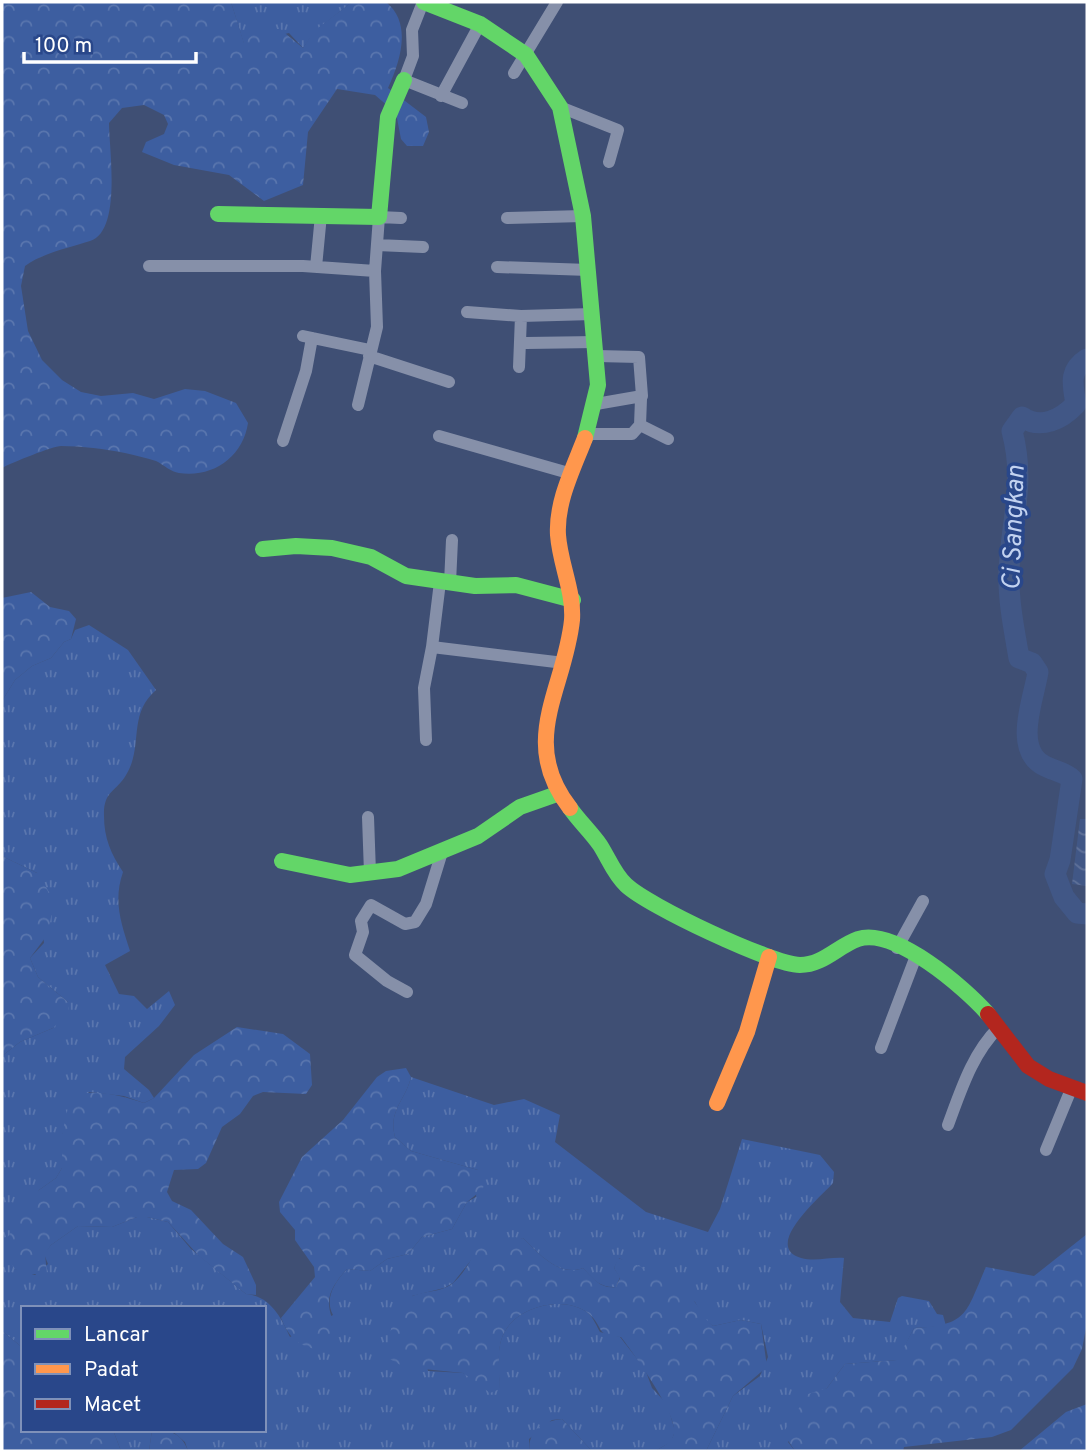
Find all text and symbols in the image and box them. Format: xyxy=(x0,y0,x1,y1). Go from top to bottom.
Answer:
scale bar xyxy=(24,21,196,65)
text: 100 m xyxy=(35,33,92,60)
water label: Ci Sangkan xyxy=(996,465,1034,591)
legend xyxy=(21,1306,266,1432)
text: Lancar xyxy=(84,1322,149,1349)
text: Padat xyxy=(84,1357,139,1384)
text: Macet xyxy=(84,1392,141,1419)

